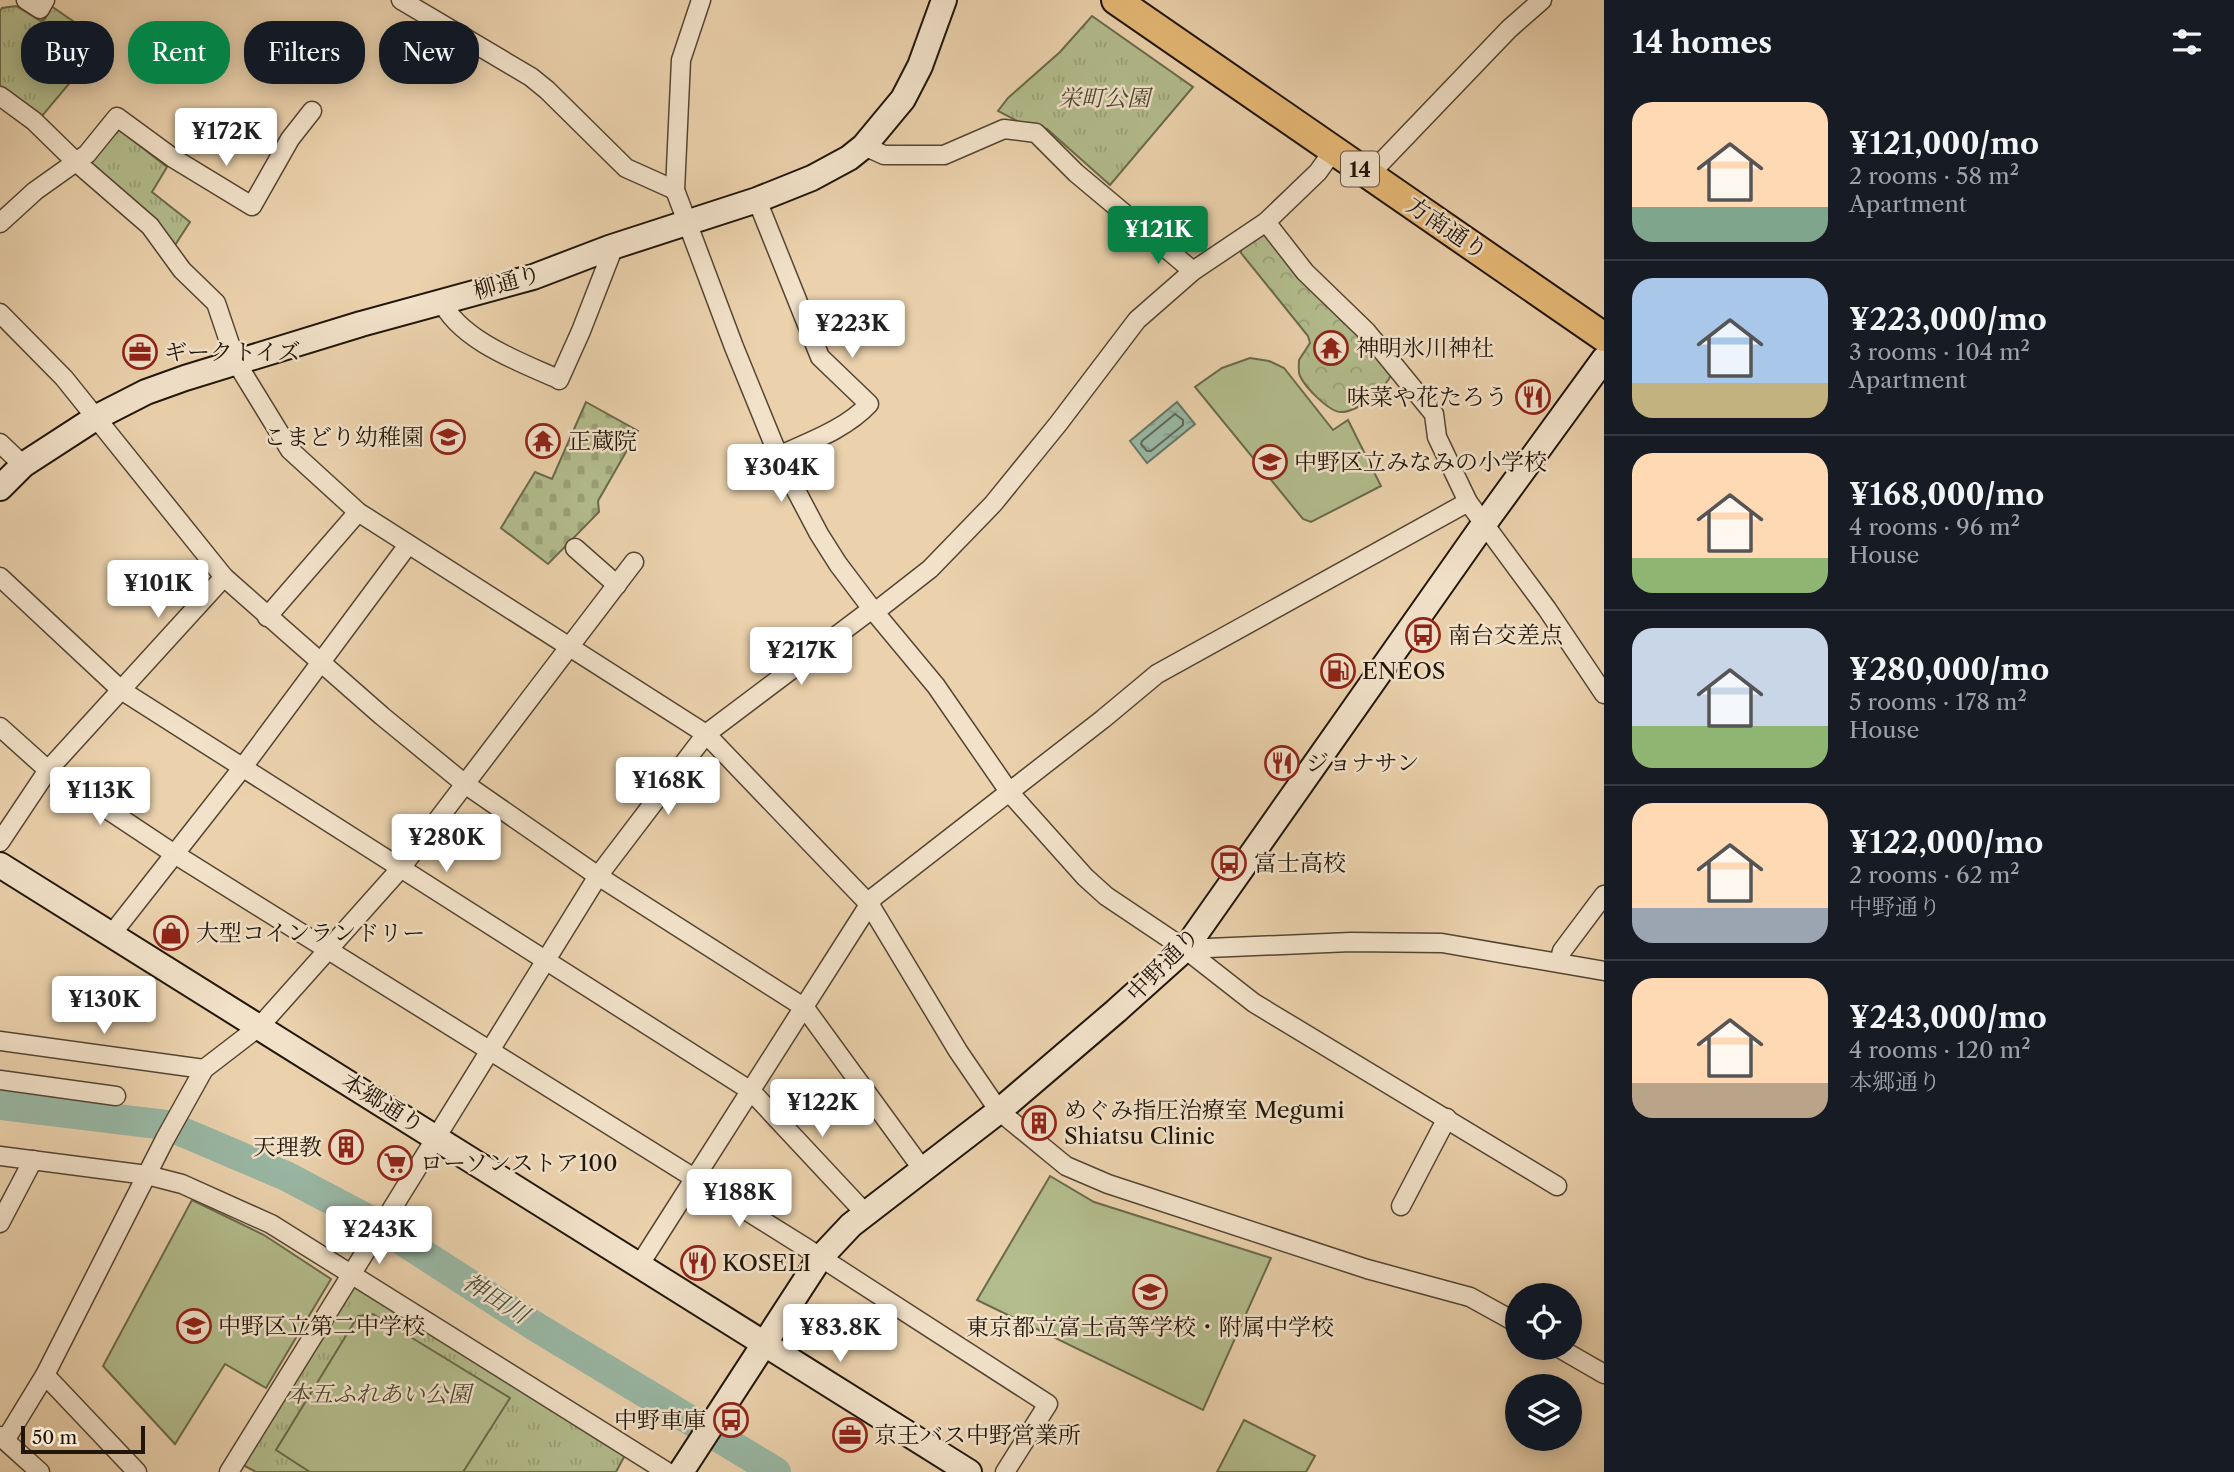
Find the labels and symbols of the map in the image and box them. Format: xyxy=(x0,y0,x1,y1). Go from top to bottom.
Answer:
park label: 栄町公園 xyxy=(1058,84,1154,112)
pin: ¥172K xyxy=(177,108,275,168)
road number: 14 xyxy=(1341,152,1379,186)
street label: 方南通り xyxy=(1401,191,1493,265)
pin: ¥121K xyxy=(1109,206,1207,266)
street label: 柳通り xyxy=(470,259,544,305)
pin: ¥223K xyxy=(803,300,901,360)
temple icon: 神明氷川神社 xyxy=(1312,329,1350,367)
office icon: ギークトイズ xyxy=(121,333,159,371)
place label: 神明氷川神社 xyxy=(1356,334,1494,362)
place label: ギークトイズ xyxy=(164,338,301,366)
restaurant icon: 味菜や花たろう xyxy=(1514,378,1552,416)
place label: 味菜や花たろう xyxy=(1347,383,1508,411)
school or university icon: こまどり幼稚園 xyxy=(429,418,467,456)
temple icon: 正蔵院 xyxy=(524,422,562,460)
place label: こまどり幼稚園 xyxy=(263,423,424,451)
place label: 正蔵院 xyxy=(568,427,637,455)
school or university icon: 中野区立みなみの小学校 xyxy=(1251,443,1289,481)
pin: ¥304K xyxy=(732,444,830,504)
place label: 中野区立みなみの小学校 xyxy=(1294,448,1547,476)
pin: ¥101K xyxy=(109,560,207,620)
bus stop icon: 南台交差点 xyxy=(1404,616,1442,654)
place label: 南台交差点 xyxy=(1448,621,1563,649)
pin: ¥217K xyxy=(752,628,850,687)
fuel station icon: ENEOS xyxy=(1319,652,1357,690)
place label: ENEOS xyxy=(1362,657,1446,685)
restaurant icon: ジョナサン xyxy=(1263,744,1301,782)
place label: ジョナサン xyxy=(1306,749,1419,777)
pin: ¥168K xyxy=(619,758,717,817)
pin: ¥113K xyxy=(51,768,149,827)
pin: ¥280K xyxy=(397,814,495,874)
bus stop icon: 富士高校 xyxy=(1210,844,1248,882)
place label: 富士高校 xyxy=(1254,849,1346,877)
shop icon: 大型コインランドリー xyxy=(152,914,190,952)
place label: 大型コインランドリー xyxy=(196,919,425,947)
street label: 中野通り xyxy=(1121,921,1205,1007)
pin: ¥130K xyxy=(55,976,153,1036)
street label: 本郷通り xyxy=(337,1067,429,1139)
pin: ¥122K xyxy=(773,1080,871,1139)
place label: めぐみ指圧治療室 Megumi Shiatsu Clinic xyxy=(1064,1096,1344,1150)
building icon: めぐみ指圧治療室 Megumi Shiatsu Clinic xyxy=(1020,1104,1058,1142)
building icon: 天理教 xyxy=(327,1128,365,1166)
place label: 天理教 xyxy=(253,1133,322,1161)
supermarket icon: ローソンストア100 xyxy=(376,1144,414,1182)
place label: ローソンストア100 xyxy=(420,1149,618,1177)
pin: ¥188K xyxy=(690,1170,788,1229)
pin: ¥243K xyxy=(330,1206,428,1266)
restaurant icon: KOSELI xyxy=(679,1244,717,1282)
place label: KOSELI xyxy=(722,1249,811,1277)
water label: 神田川 xyxy=(458,1267,537,1331)
school or university icon: 東京都立富士高等学校・附属中学校 xyxy=(1131,1273,1169,1311)
pin: ¥83.8K xyxy=(783,1304,897,1364)
school or university icon: 中野区立第二中学校 xyxy=(175,1307,213,1345)
place label: 中野区立第二中学校 xyxy=(218,1312,425,1340)
place label: 東京都立富士高等学校・附属中学校 xyxy=(966,1313,1334,1341)
park label: 本五ふれあい公園 xyxy=(287,1380,475,1408)
bus stop icon: 中野車庫 xyxy=(712,1401,750,1439)
place label: 中野車庫 xyxy=(614,1406,706,1434)
office icon: 京王バス中野営業所 xyxy=(831,1416,869,1454)
place label: 京王バス中野営業所 xyxy=(874,1421,1081,1449)
scale bar xyxy=(21,1423,145,1455)

